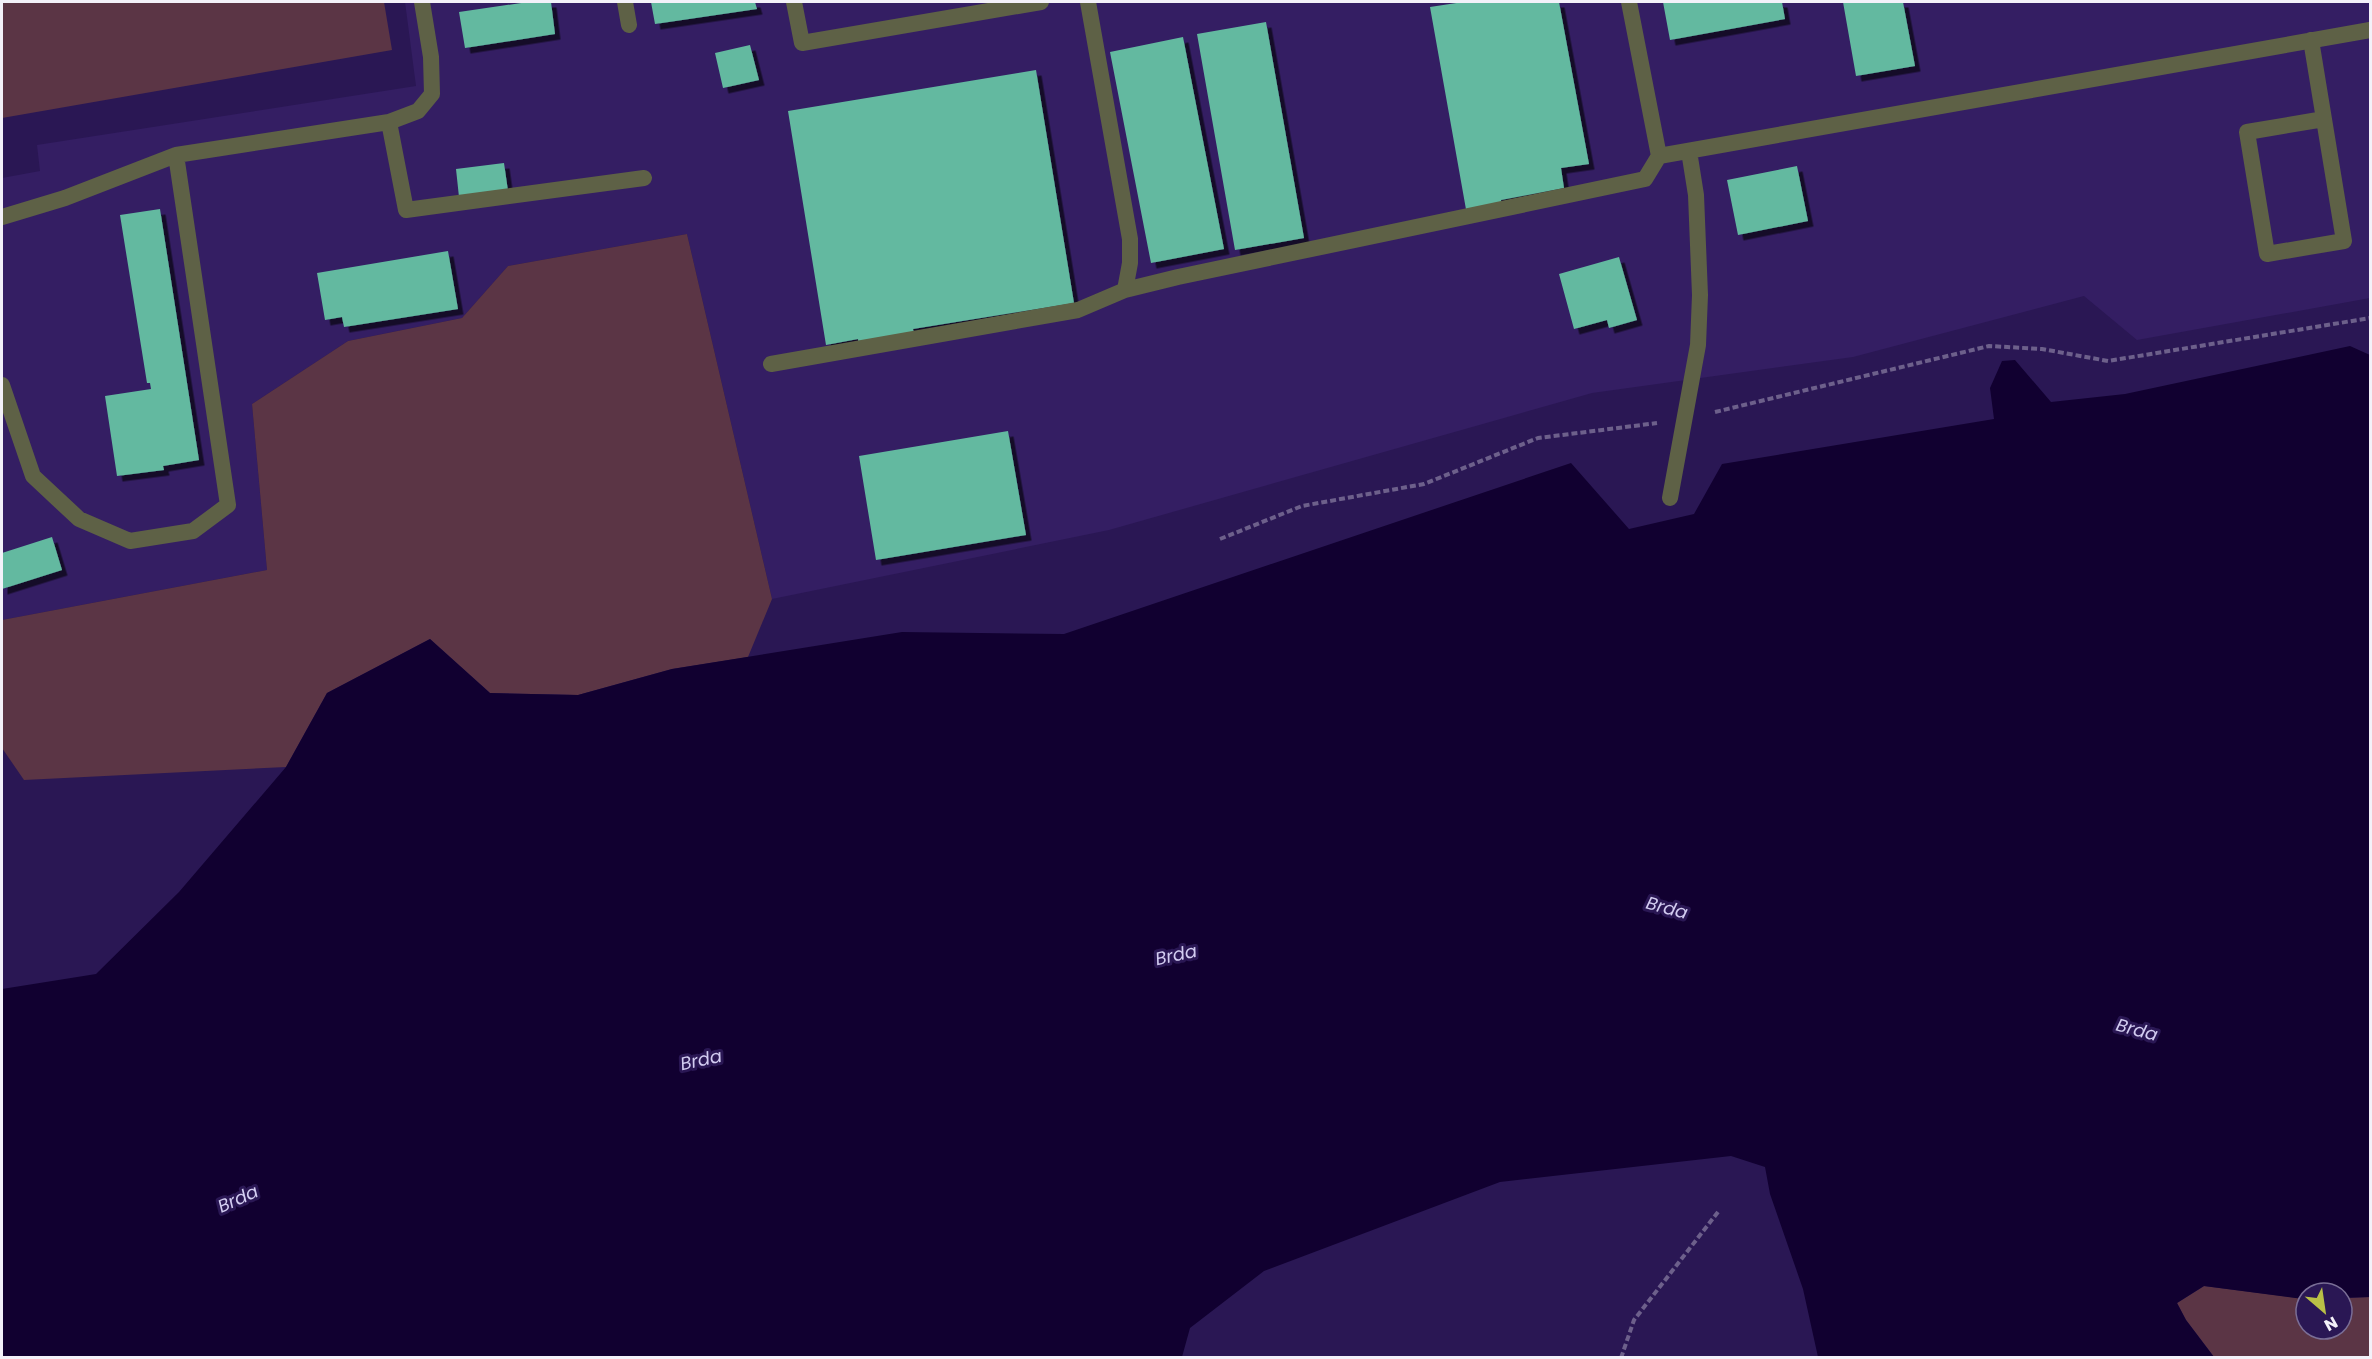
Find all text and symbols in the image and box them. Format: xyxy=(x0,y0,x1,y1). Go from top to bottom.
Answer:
water label: Brda xyxy=(1644,890,1691,925)
water label: Brda xyxy=(1153,938,1199,971)
water label: Brda xyxy=(2114,1012,2161,1047)
water label: Brda xyxy=(678,1043,724,1076)
water label: Brda xyxy=(213,1179,262,1219)
north arrow xyxy=(2294,1281,2354,1341)
text: N xyxy=(2320,1311,2342,1337)

